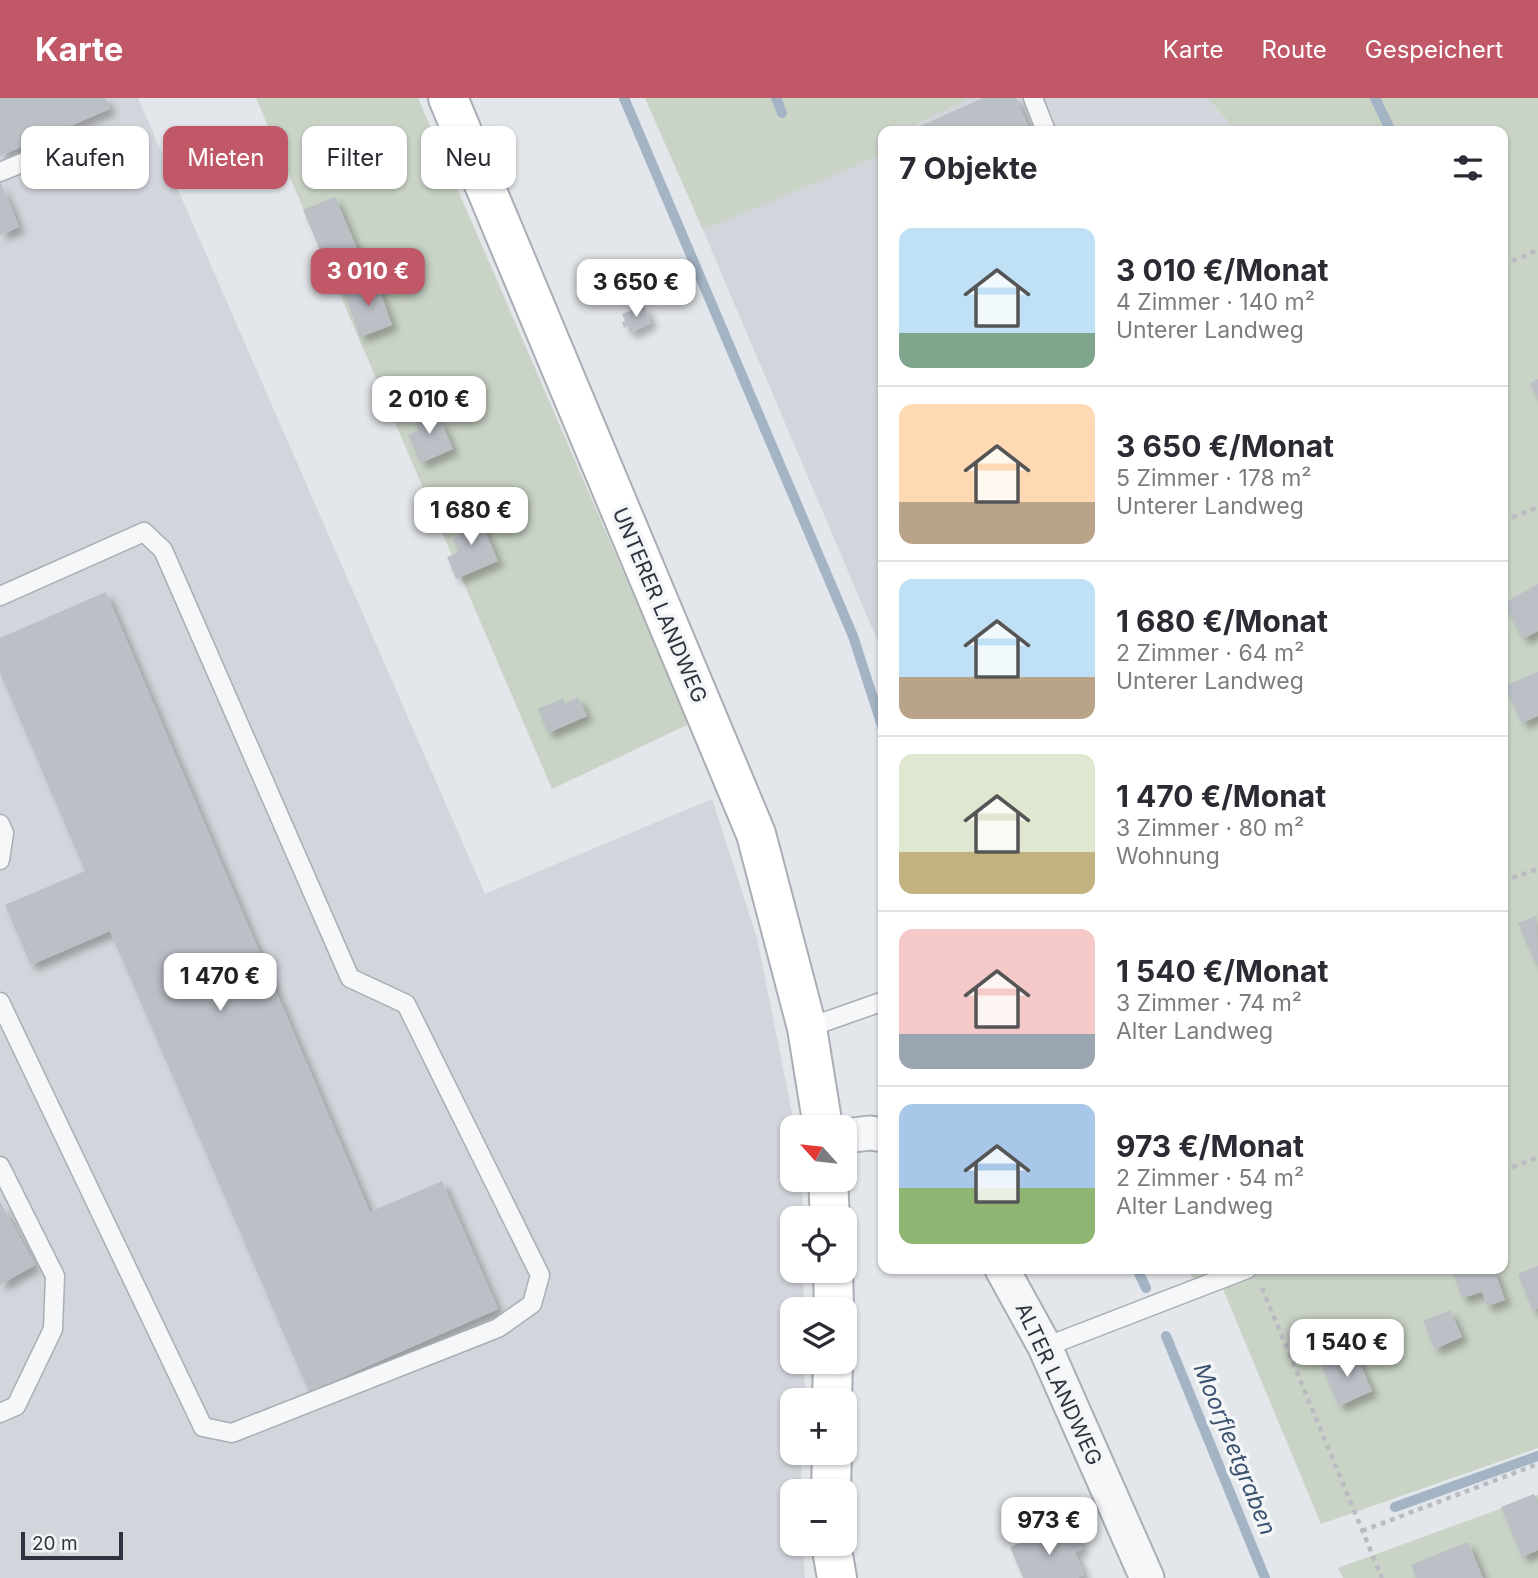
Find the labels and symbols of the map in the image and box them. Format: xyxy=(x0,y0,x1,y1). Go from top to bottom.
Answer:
pin: 3 010 € xyxy=(303,248,433,308)
pin: 3 650 € xyxy=(571,260,701,319)
pin: 2 010 € xyxy=(364,376,494,436)
pin: 1 680 € xyxy=(406,488,536,547)
street label: UNTERER LANDWEG xyxy=(608,504,712,706)
pin: 1 470 € xyxy=(155,954,285,1013)
north arrow xyxy=(780,1115,858,1192)
street label: ALTER LANDWEG xyxy=(1010,1299,1108,1469)
pin: 1 540 € xyxy=(1282,1320,1412,1379)
water label: Moorfleetgraben xyxy=(1188,1359,1282,1539)
pin: 973 € xyxy=(1000,1498,1098,1557)
scale bar xyxy=(21,1529,122,1561)

